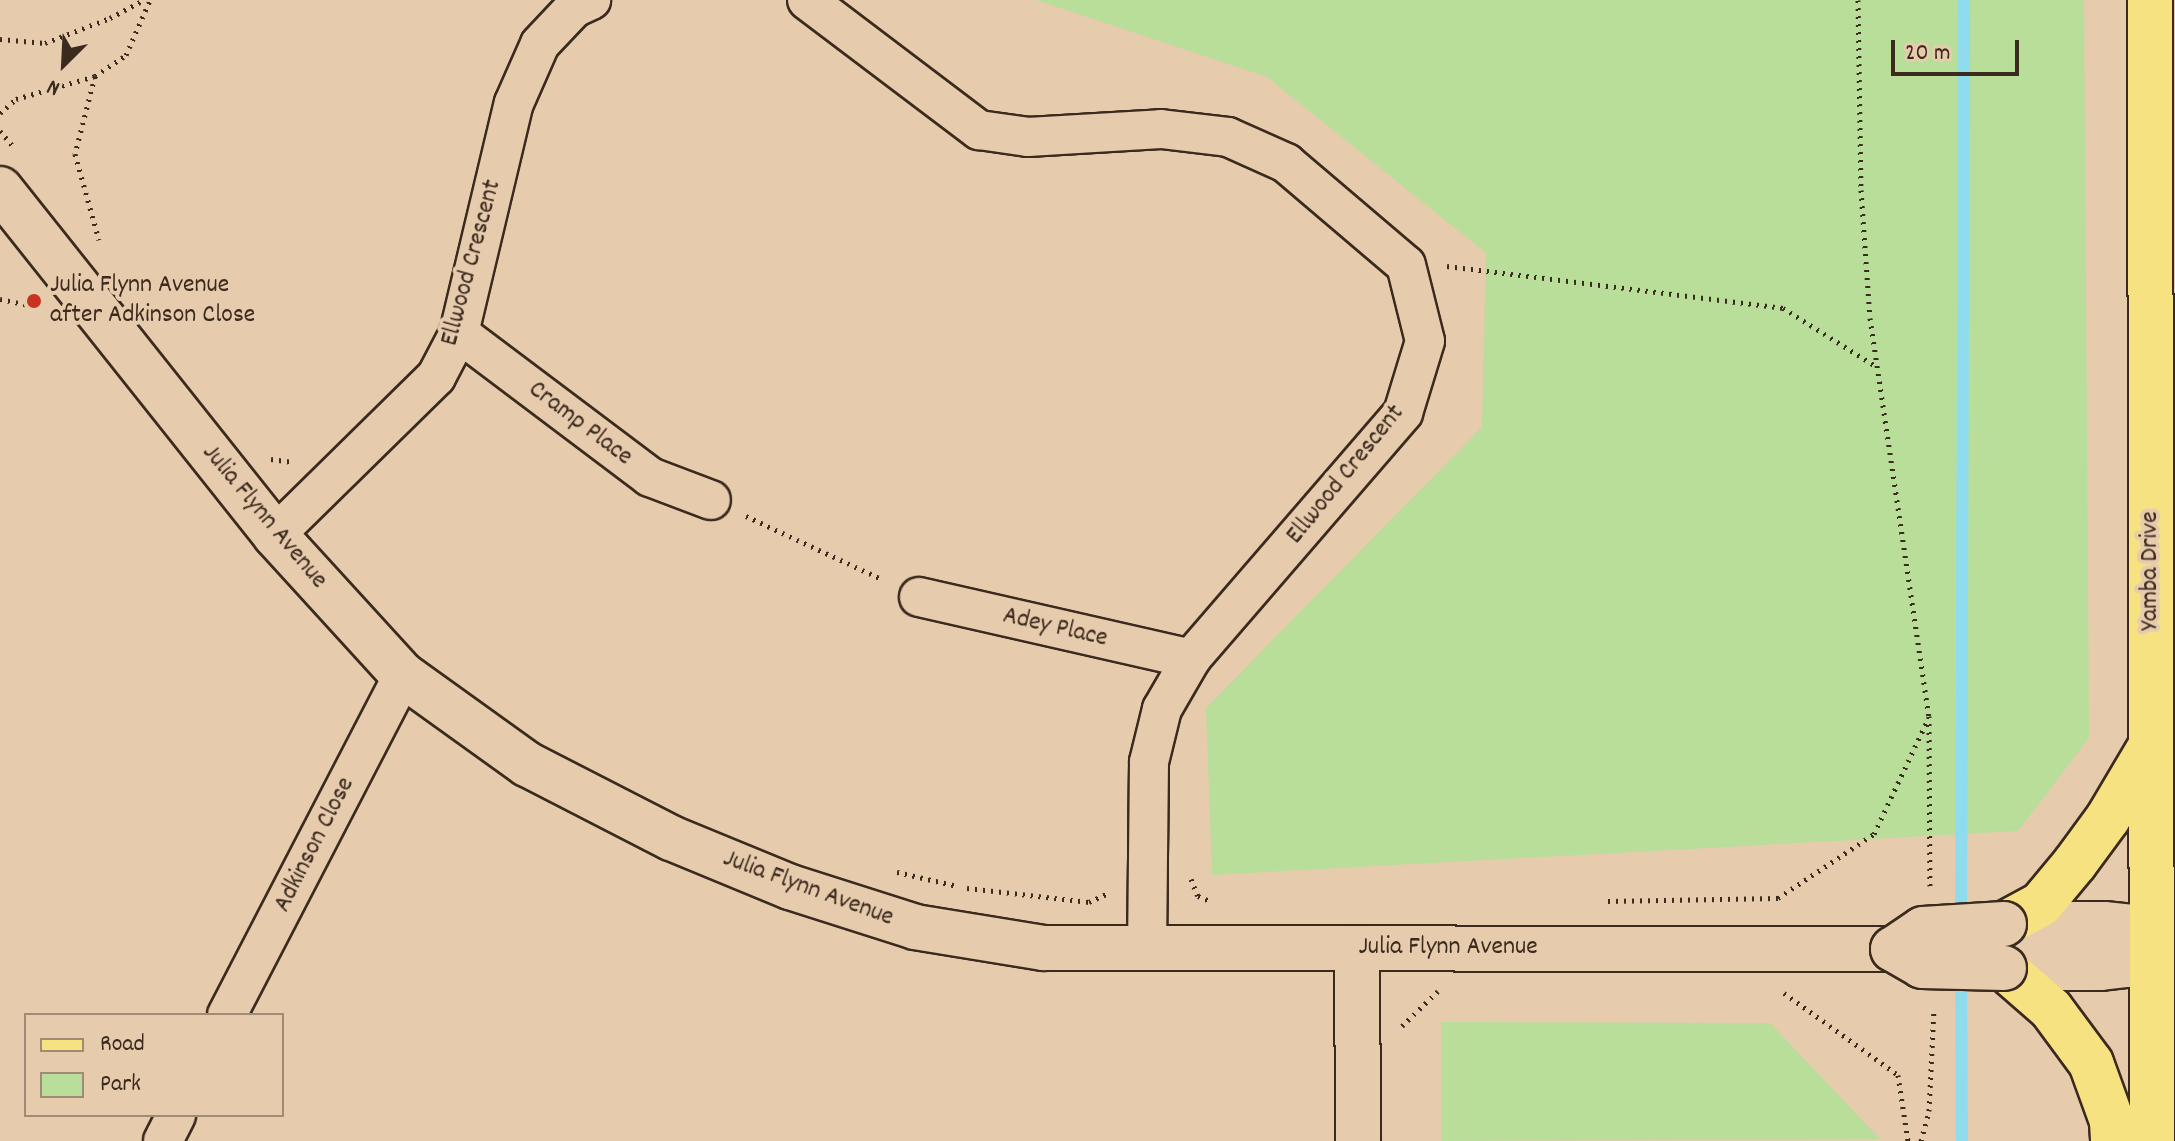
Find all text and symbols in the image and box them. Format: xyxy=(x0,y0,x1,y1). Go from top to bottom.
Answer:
north arrow xyxy=(24,24,104,104)
scale bar xyxy=(1895,24,2023,74)
text: 20 m xyxy=(1905,37,1951,71)
text: N xyxy=(43,70,65,103)
street label: Ellwood Crescent xyxy=(435,177,509,349)
place label: Julia Flynn Avenue after Adkinson Close xyxy=(50,270,255,332)
marker: Julia Flynn Avenue after Adkinson Close xyxy=(25,292,43,310)
street label: Cramp Place xyxy=(522,375,638,473)
street label: Ellwood Crescent xyxy=(1280,399,1412,551)
street label: Julia Flynn Avenue xyxy=(194,438,334,596)
street label: Yamba Drive xyxy=(2135,511,2167,631)
street label: Adey Place xyxy=(1000,601,1110,655)
street label: Adkinson Close xyxy=(268,772,362,918)
street label: Julia Flynn Avenue xyxy=(718,844,898,934)
street label: Julia Flynn Avenue xyxy=(1358,932,1538,964)
legend xyxy=(24,1013,284,1117)
text: Road xyxy=(100,1028,145,1062)
text: Park xyxy=(100,1068,141,1102)

